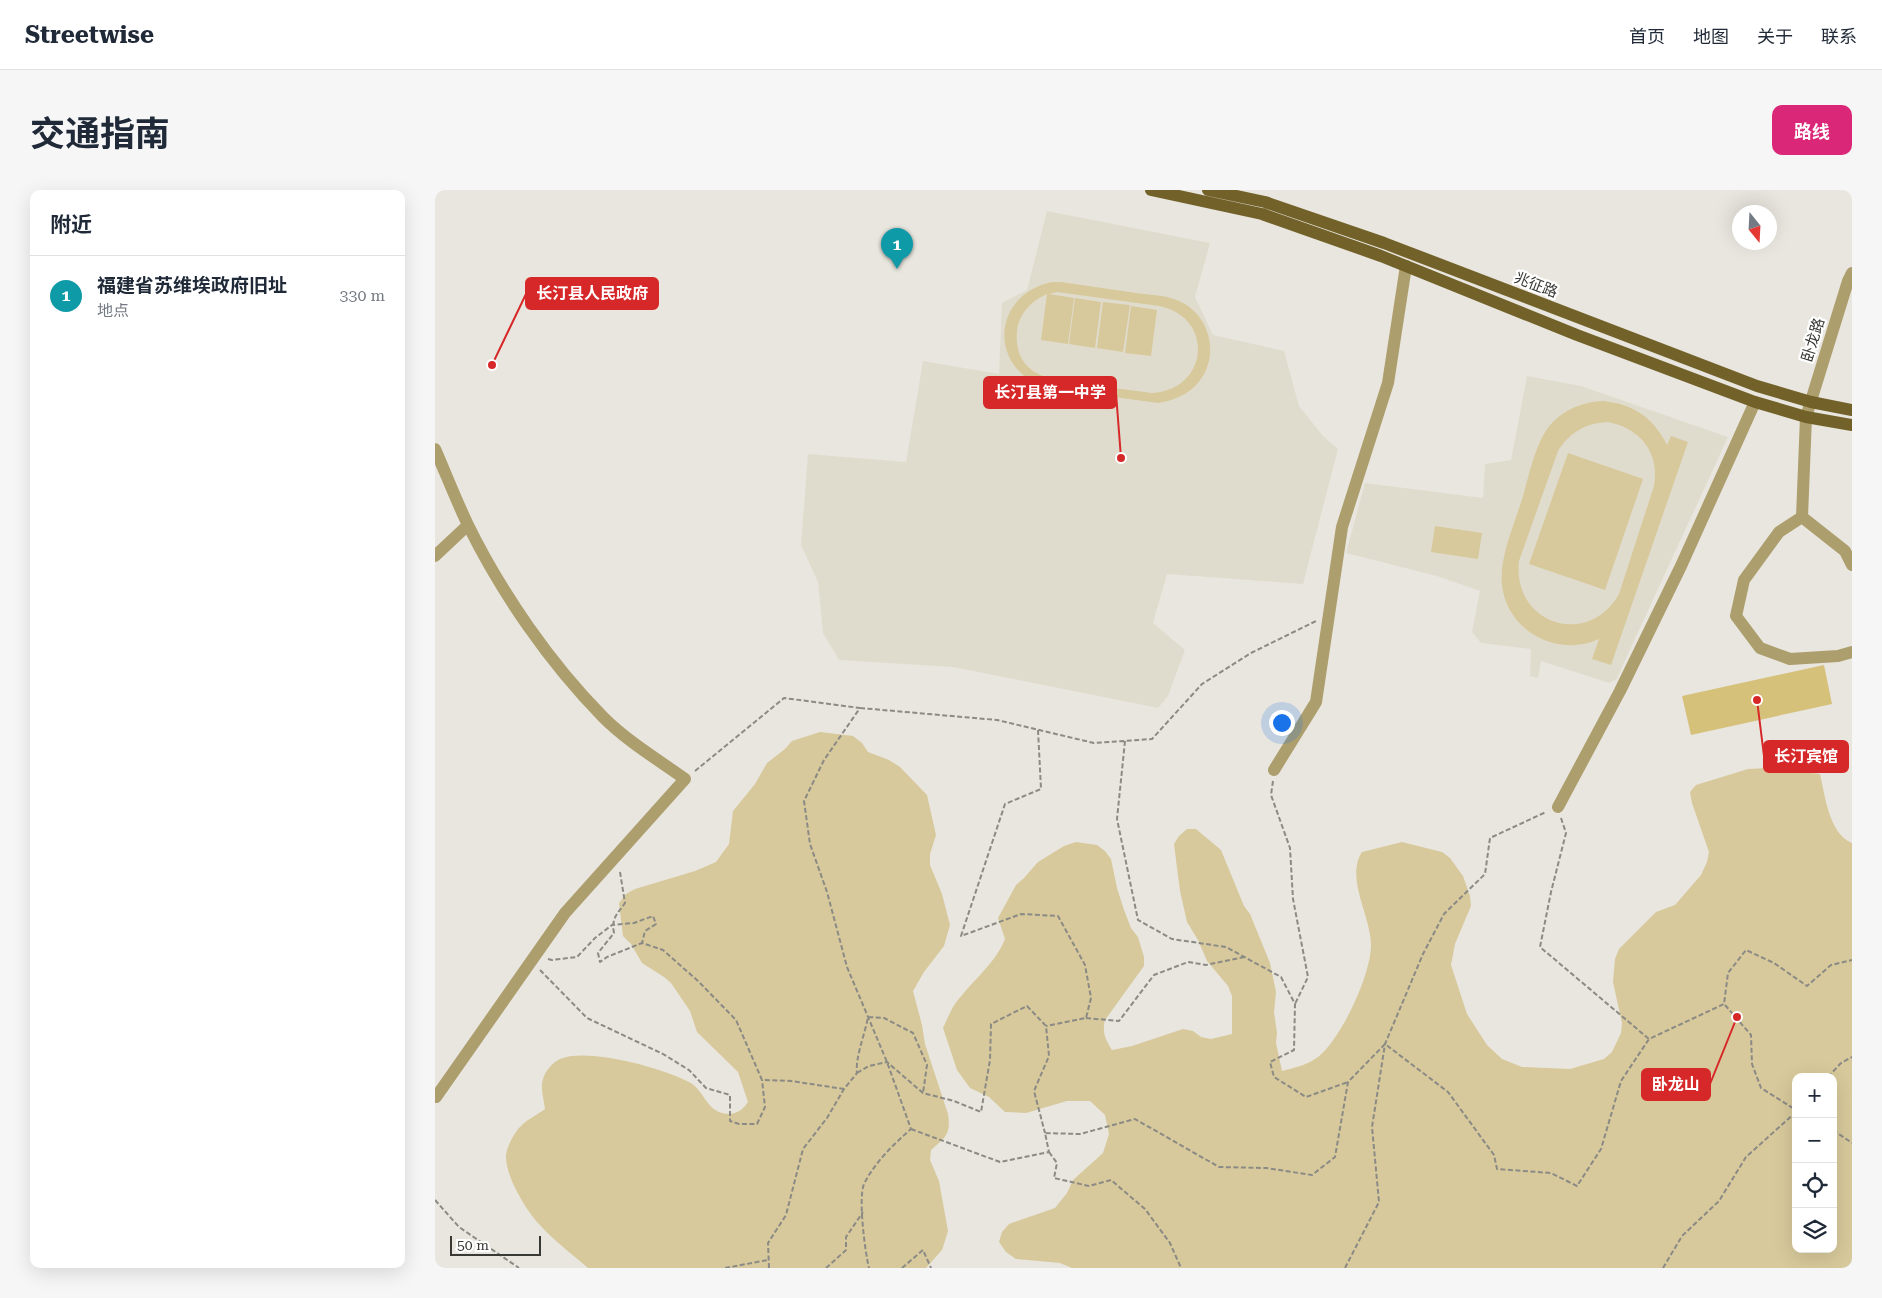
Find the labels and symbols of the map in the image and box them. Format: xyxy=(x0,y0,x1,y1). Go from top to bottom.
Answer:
north arrow xyxy=(1732,205,1777,250)
pin: 1 xyxy=(881,228,913,269)
street label: 兆征路 xyxy=(1512,269,1560,301)
callout: 长汀县人民政府 xyxy=(526,278,658,309)
text: 长汀县人民政府 xyxy=(536,284,648,303)
street label: 卧龙路 xyxy=(1798,316,1828,364)
callout: 长汀县第一中学 xyxy=(984,377,1116,408)
text: 长汀县第一中学 xyxy=(994,383,1106,402)
your location xyxy=(1269,710,1295,736)
callout: 长汀宾馆 xyxy=(1764,741,1848,772)
text: 长汀宾馆 xyxy=(1774,747,1838,766)
callout: 卧龙山 xyxy=(1642,1069,1710,1100)
text: 卧龙山 xyxy=(1652,1075,1700,1094)
scale bar xyxy=(450,1233,541,1256)

